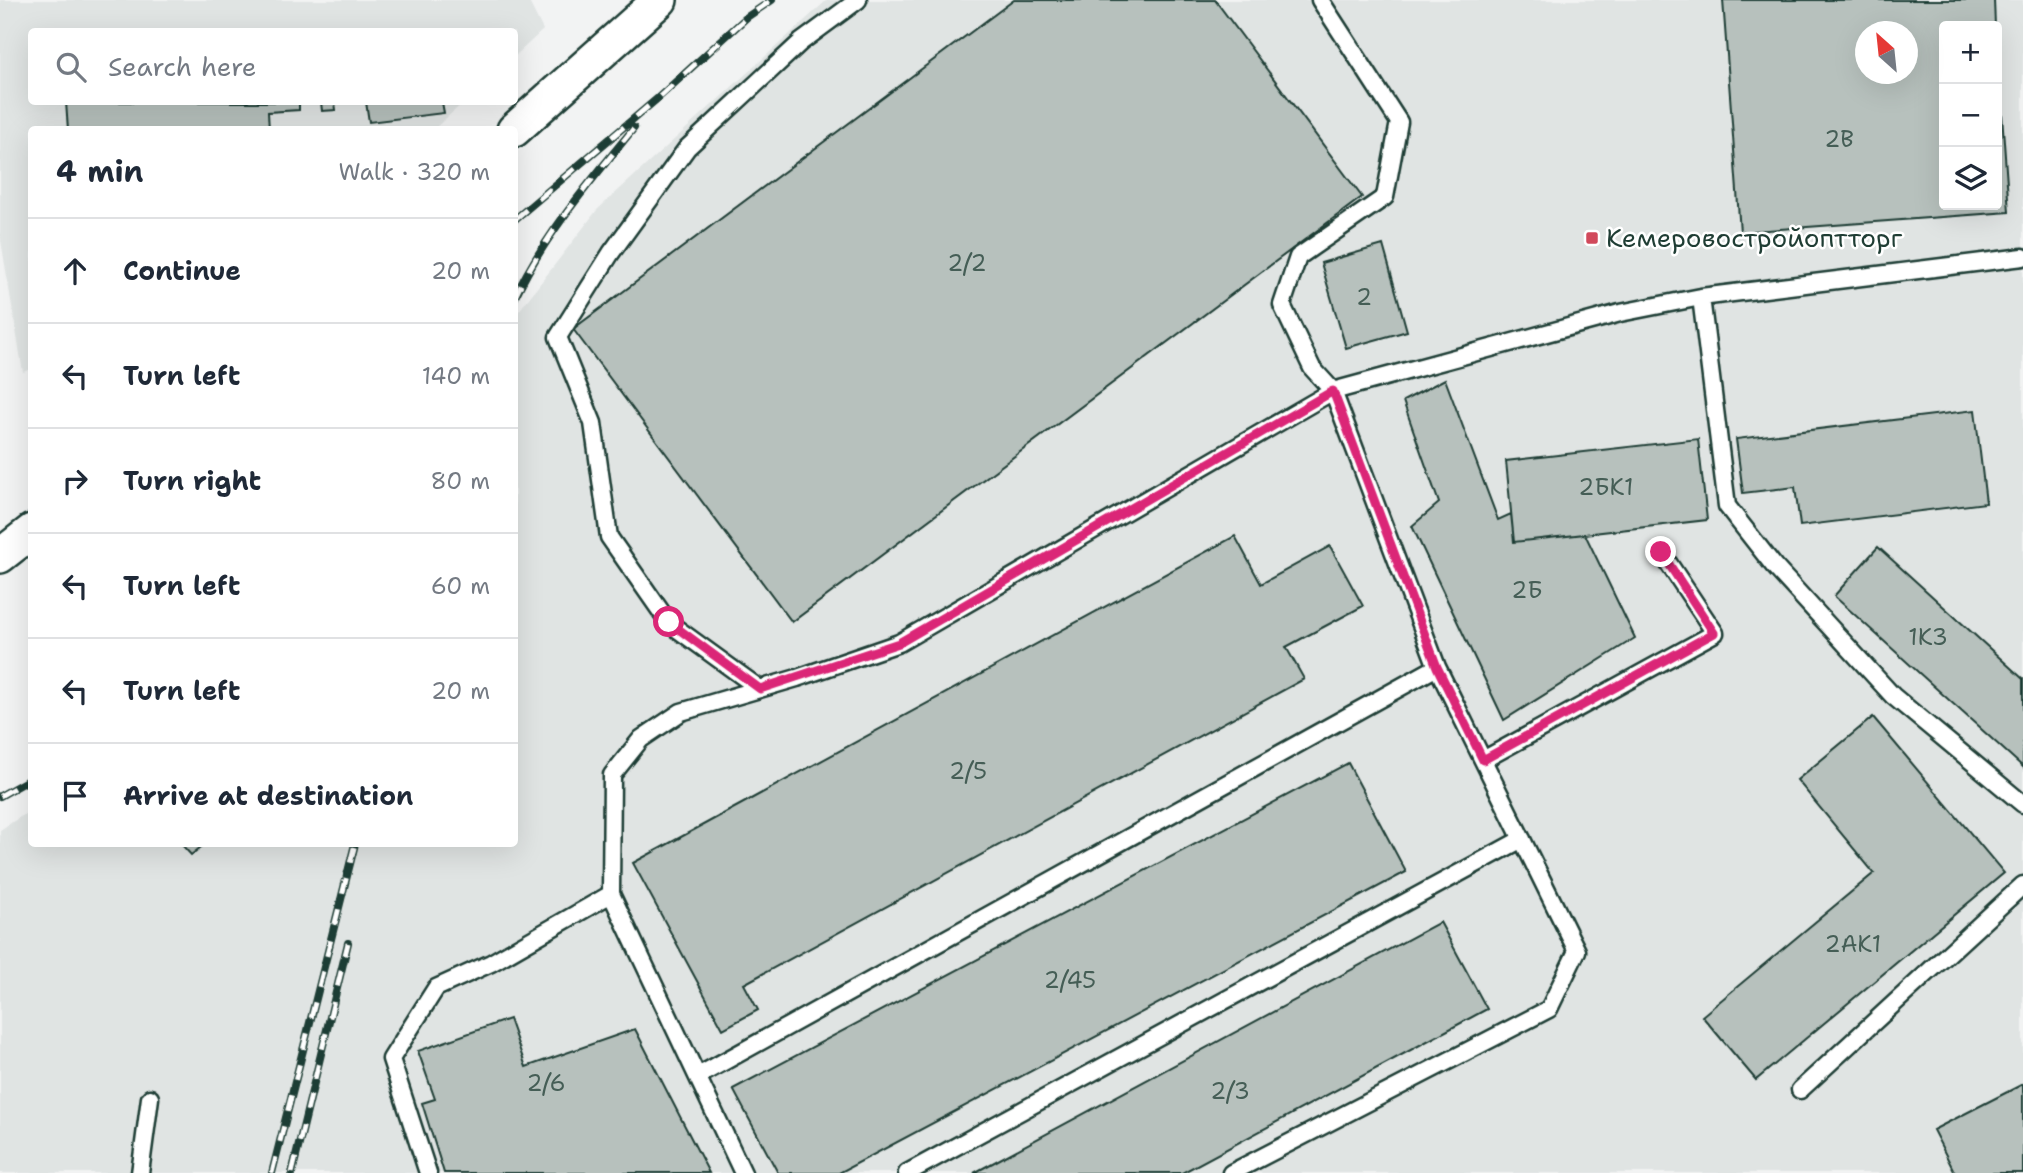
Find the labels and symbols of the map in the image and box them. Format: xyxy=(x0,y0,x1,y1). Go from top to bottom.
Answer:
north arrow xyxy=(1855,21,1918,84)
house number: 2В xyxy=(1824,124,1854,154)
place label: Кемеровостройоптторг xyxy=(1606,220,1903,255)
marker: Кемеровостройоптторг xyxy=(1584,230,1600,246)
house number: 2/2 xyxy=(947,248,987,278)
house number: 2 xyxy=(1356,282,1372,312)
house number: 2БК1 xyxy=(1578,472,1634,502)
route end xyxy=(1645,536,1676,567)
house number: 2Б xyxy=(1511,575,1543,605)
route start xyxy=(653,606,684,637)
house number: 1К3 xyxy=(1908,622,1948,652)
house number: 2/5 xyxy=(949,756,987,786)
house number: 2АК1 xyxy=(1825,929,1881,959)
house number: 2/45 xyxy=(1044,965,1096,995)
house number: 2/6 xyxy=(527,1068,566,1098)
house number: 2/3 xyxy=(1210,1076,1250,1106)

